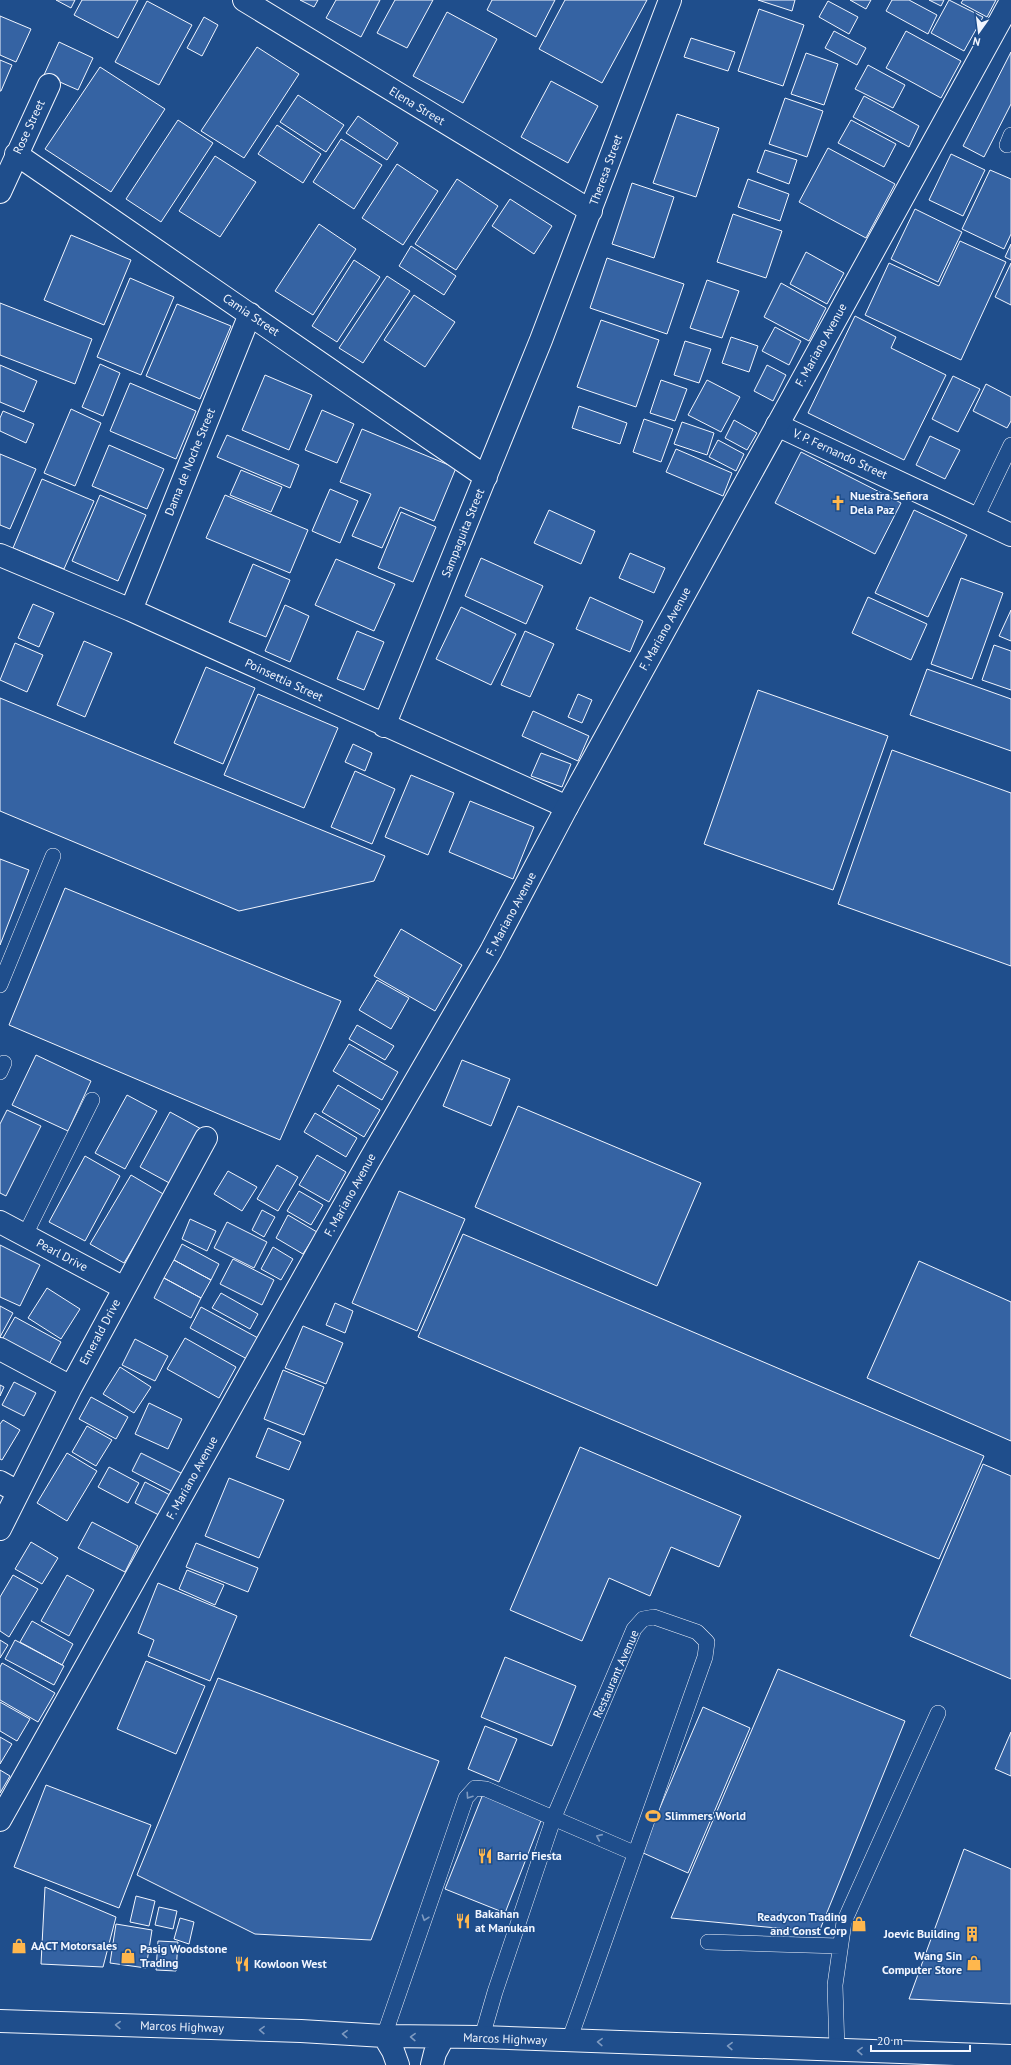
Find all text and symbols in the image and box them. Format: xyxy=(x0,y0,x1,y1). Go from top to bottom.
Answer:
north arrow xyxy=(959,12,999,52)
text: N xyxy=(971,34,982,49)
street label: Elena Street xyxy=(387,83,448,128)
street label: Rose Street xyxy=(9,97,48,156)
street label: Theresa Street xyxy=(586,132,625,207)
street label: Camia Street xyxy=(220,290,283,339)
street label: F. Mariano Avenue xyxy=(791,300,850,389)
street label: Dama de Noche Street xyxy=(161,406,218,518)
street label: V. P. Fernando Street xyxy=(790,425,890,482)
street label: Sampaguita Street xyxy=(438,486,487,579)
place label: Nuestra Señora Dela Paz xyxy=(850,488,929,517)
church icon: Nuestra Señora Dela Paz xyxy=(829,494,847,512)
street label: F. Mariano Avenue xyxy=(635,584,694,673)
street label: Poinsettia Street xyxy=(243,655,326,704)
street label: F. Mariano Avenue xyxy=(482,869,539,958)
street label: F. Mariano Avenue xyxy=(320,1150,379,1239)
street label: Pearl Drive xyxy=(34,1235,90,1274)
street label: Emerald Drive xyxy=(76,1296,123,1367)
street label: F. Mariano Avenue xyxy=(162,1433,221,1522)
street label: Restaurant Avenue xyxy=(589,1627,642,1720)
one-way arrow xyxy=(467,1792,474,1799)
sports icon: Slimmers World xyxy=(644,1807,662,1825)
place label: Slimmers World xyxy=(665,1808,746,1823)
one-way arrow xyxy=(595,1834,603,1842)
restaurant icon: Barrio Fiesta xyxy=(476,1847,494,1865)
place label: Barrio Fiesta xyxy=(497,1848,562,1863)
place label: Bakahan at Manukan xyxy=(475,1906,535,1935)
place label: Readycon Trading and Const Corp xyxy=(757,1909,848,1938)
restaurant icon: Bakahan at Manukan xyxy=(454,1912,472,1930)
one-way arrow xyxy=(421,1915,429,1922)
shop icon: Readycon Trading and Const Corp xyxy=(850,1915,868,1933)
building icon: Joevic Building xyxy=(963,1925,981,1943)
place label: Joevic Building xyxy=(883,1926,960,1941)
shop icon: AACT Motorsales xyxy=(10,1937,28,1955)
place label: AACT Motorsales xyxy=(31,1938,117,1953)
place label: Pasig Woodstone Trading xyxy=(140,1941,227,1970)
shop icon: Pasig Woodstone Trading xyxy=(119,1947,137,1965)
place label: Wang Sin Computer Store xyxy=(882,1948,962,1977)
shop icon: Wang Sin Computer Store xyxy=(965,1954,983,1972)
restaurant icon: Kowloon West xyxy=(233,1955,251,1973)
place label: Kowloon West xyxy=(254,1956,327,1971)
street label: Marcos Highway xyxy=(140,2018,225,2035)
one-way arrow xyxy=(115,2020,121,2029)
one-way arrow xyxy=(259,2026,265,2034)
scale bar xyxy=(871,2027,970,2053)
one-way arrow xyxy=(342,2029,348,2038)
street label: Marcos Highway xyxy=(463,2030,548,2047)
one-way arrow xyxy=(410,2033,416,2041)
text: 20 m xyxy=(877,2033,903,2048)
one-way arrow xyxy=(597,2038,603,2046)
one-way arrow xyxy=(727,2042,733,2051)
one-way arrow xyxy=(857,2047,863,2055)

